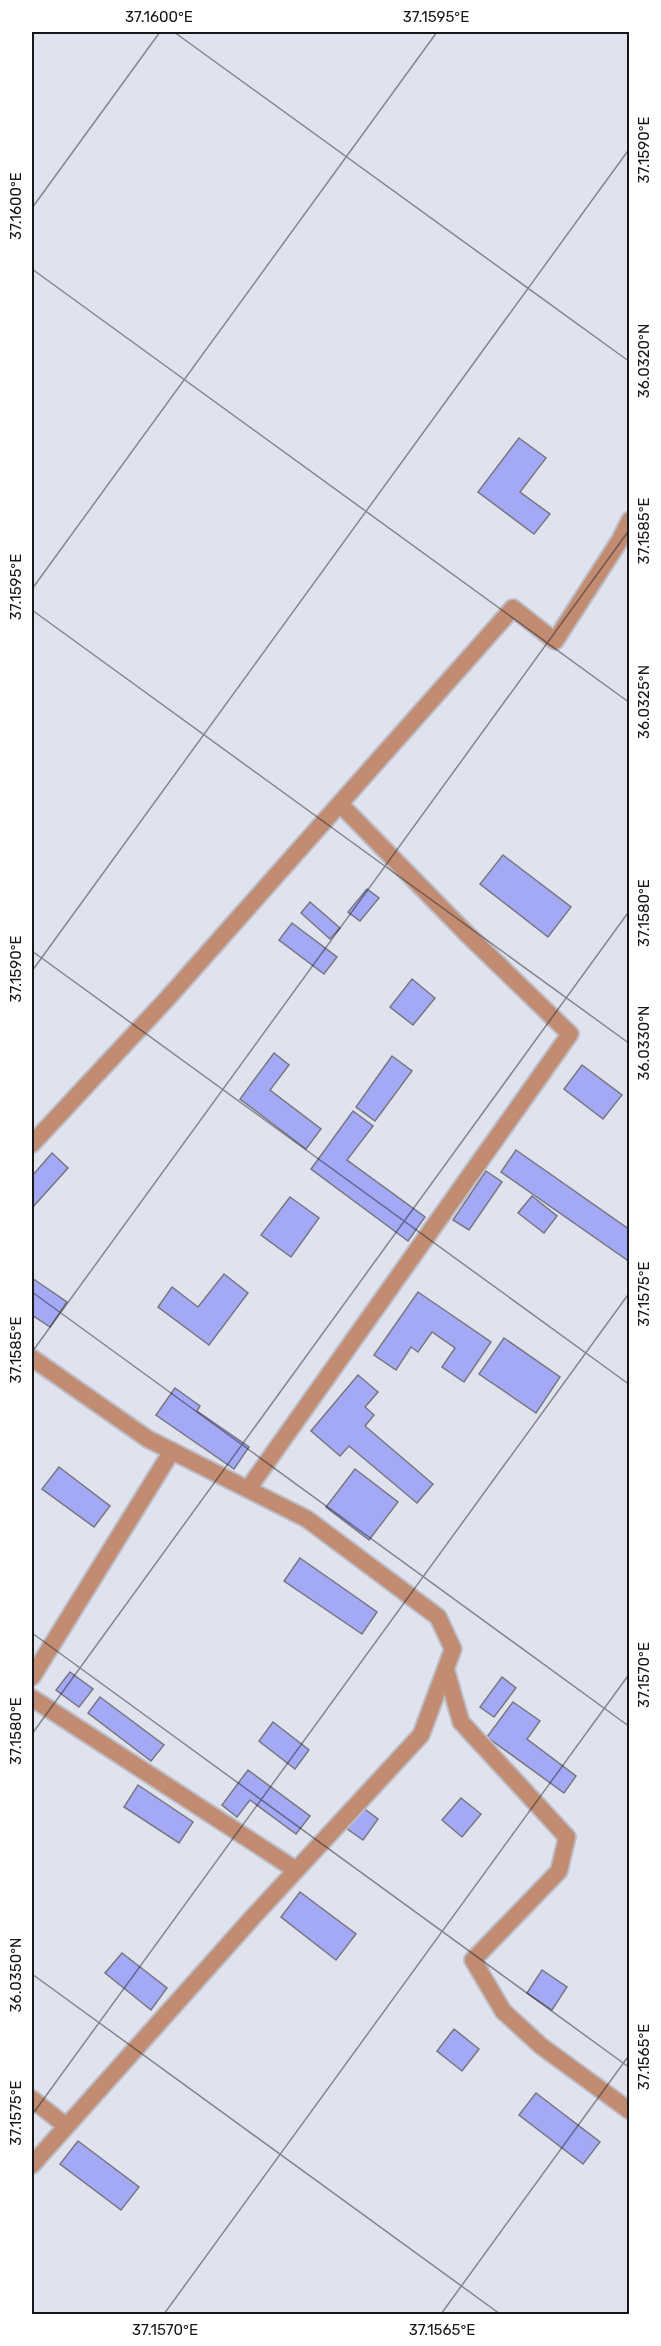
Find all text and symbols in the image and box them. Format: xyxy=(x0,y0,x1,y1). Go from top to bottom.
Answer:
text: 37.1600°E xyxy=(125,8,193,26)
text: 37.1595°E xyxy=(403,8,469,26)
text: 37.1590°E xyxy=(635,116,653,184)
text: 37.1600°E xyxy=(7,172,25,240)
text: 36.0320°N xyxy=(635,324,653,398)
text: 37.1585°E xyxy=(635,497,653,565)
text: 37.1595°E xyxy=(7,554,25,620)
text: 36.0325°N xyxy=(635,665,653,739)
text: 37.1580°E xyxy=(635,879,653,947)
text: 37.1590°E xyxy=(7,935,25,1003)
text: 36.0330°N xyxy=(635,1006,653,1080)
text: 37.1575°E xyxy=(635,1261,653,1327)
text: 37.1585°E xyxy=(7,1316,25,1384)
text: 37.1570°E xyxy=(635,1642,653,1708)
text: 37.1580°E xyxy=(7,1697,25,1765)
text: 36.0350°N xyxy=(7,1938,25,2012)
text: 37.1565°E xyxy=(635,2024,653,2090)
text: 37.1575°E xyxy=(7,2080,25,2146)
text: 37.1570°E xyxy=(132,2321,198,2339)
text: 37.1565°E xyxy=(409,2321,475,2339)

